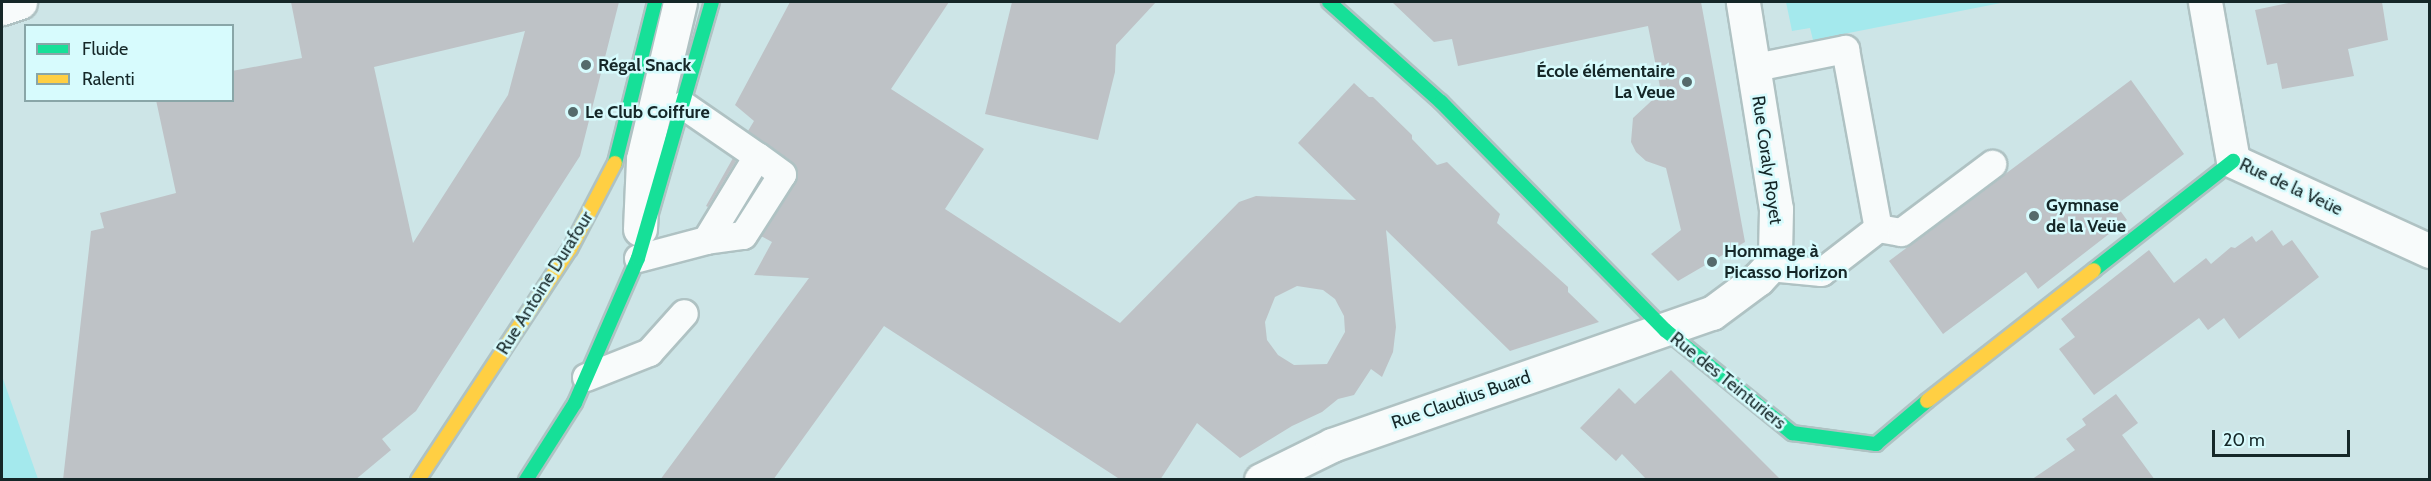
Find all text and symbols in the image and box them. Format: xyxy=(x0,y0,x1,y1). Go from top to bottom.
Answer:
legend xyxy=(24,24,234,102)
text: Fluide xyxy=(82,38,128,60)
place label: Régal Snack xyxy=(598,54,691,76)
marker: Régal Snack xyxy=(579,58,593,72)
place label: École élémentaire La Veue xyxy=(1536,61,1675,104)
text: Ralenti xyxy=(82,68,135,90)
marker: École élémentaire La Veue xyxy=(1680,75,1694,89)
street label: Rue Coraly Royet xyxy=(1747,94,1787,226)
place label: Le Club Coiffure xyxy=(585,101,710,123)
marker: Le Club Coiffure xyxy=(566,105,580,119)
street label: Rue de la Veüe xyxy=(2236,154,2346,220)
place label: Gymnase de la Veüe xyxy=(2046,195,2126,238)
street label: Rue Antoine Durafour xyxy=(492,207,598,359)
marker: Gymnase de la Veüe xyxy=(2027,209,2041,223)
place label: Hommage à Picasso Horizon xyxy=(1724,241,1848,284)
marker: Hommage à Picasso Horizon xyxy=(1705,255,1719,269)
street label: Rue des Teinturiers xyxy=(1666,328,1790,434)
street label: Rue Claudius Buard xyxy=(1389,366,1533,434)
scale bar xyxy=(2215,418,2353,456)
text: 20 m xyxy=(2223,429,2265,451)

